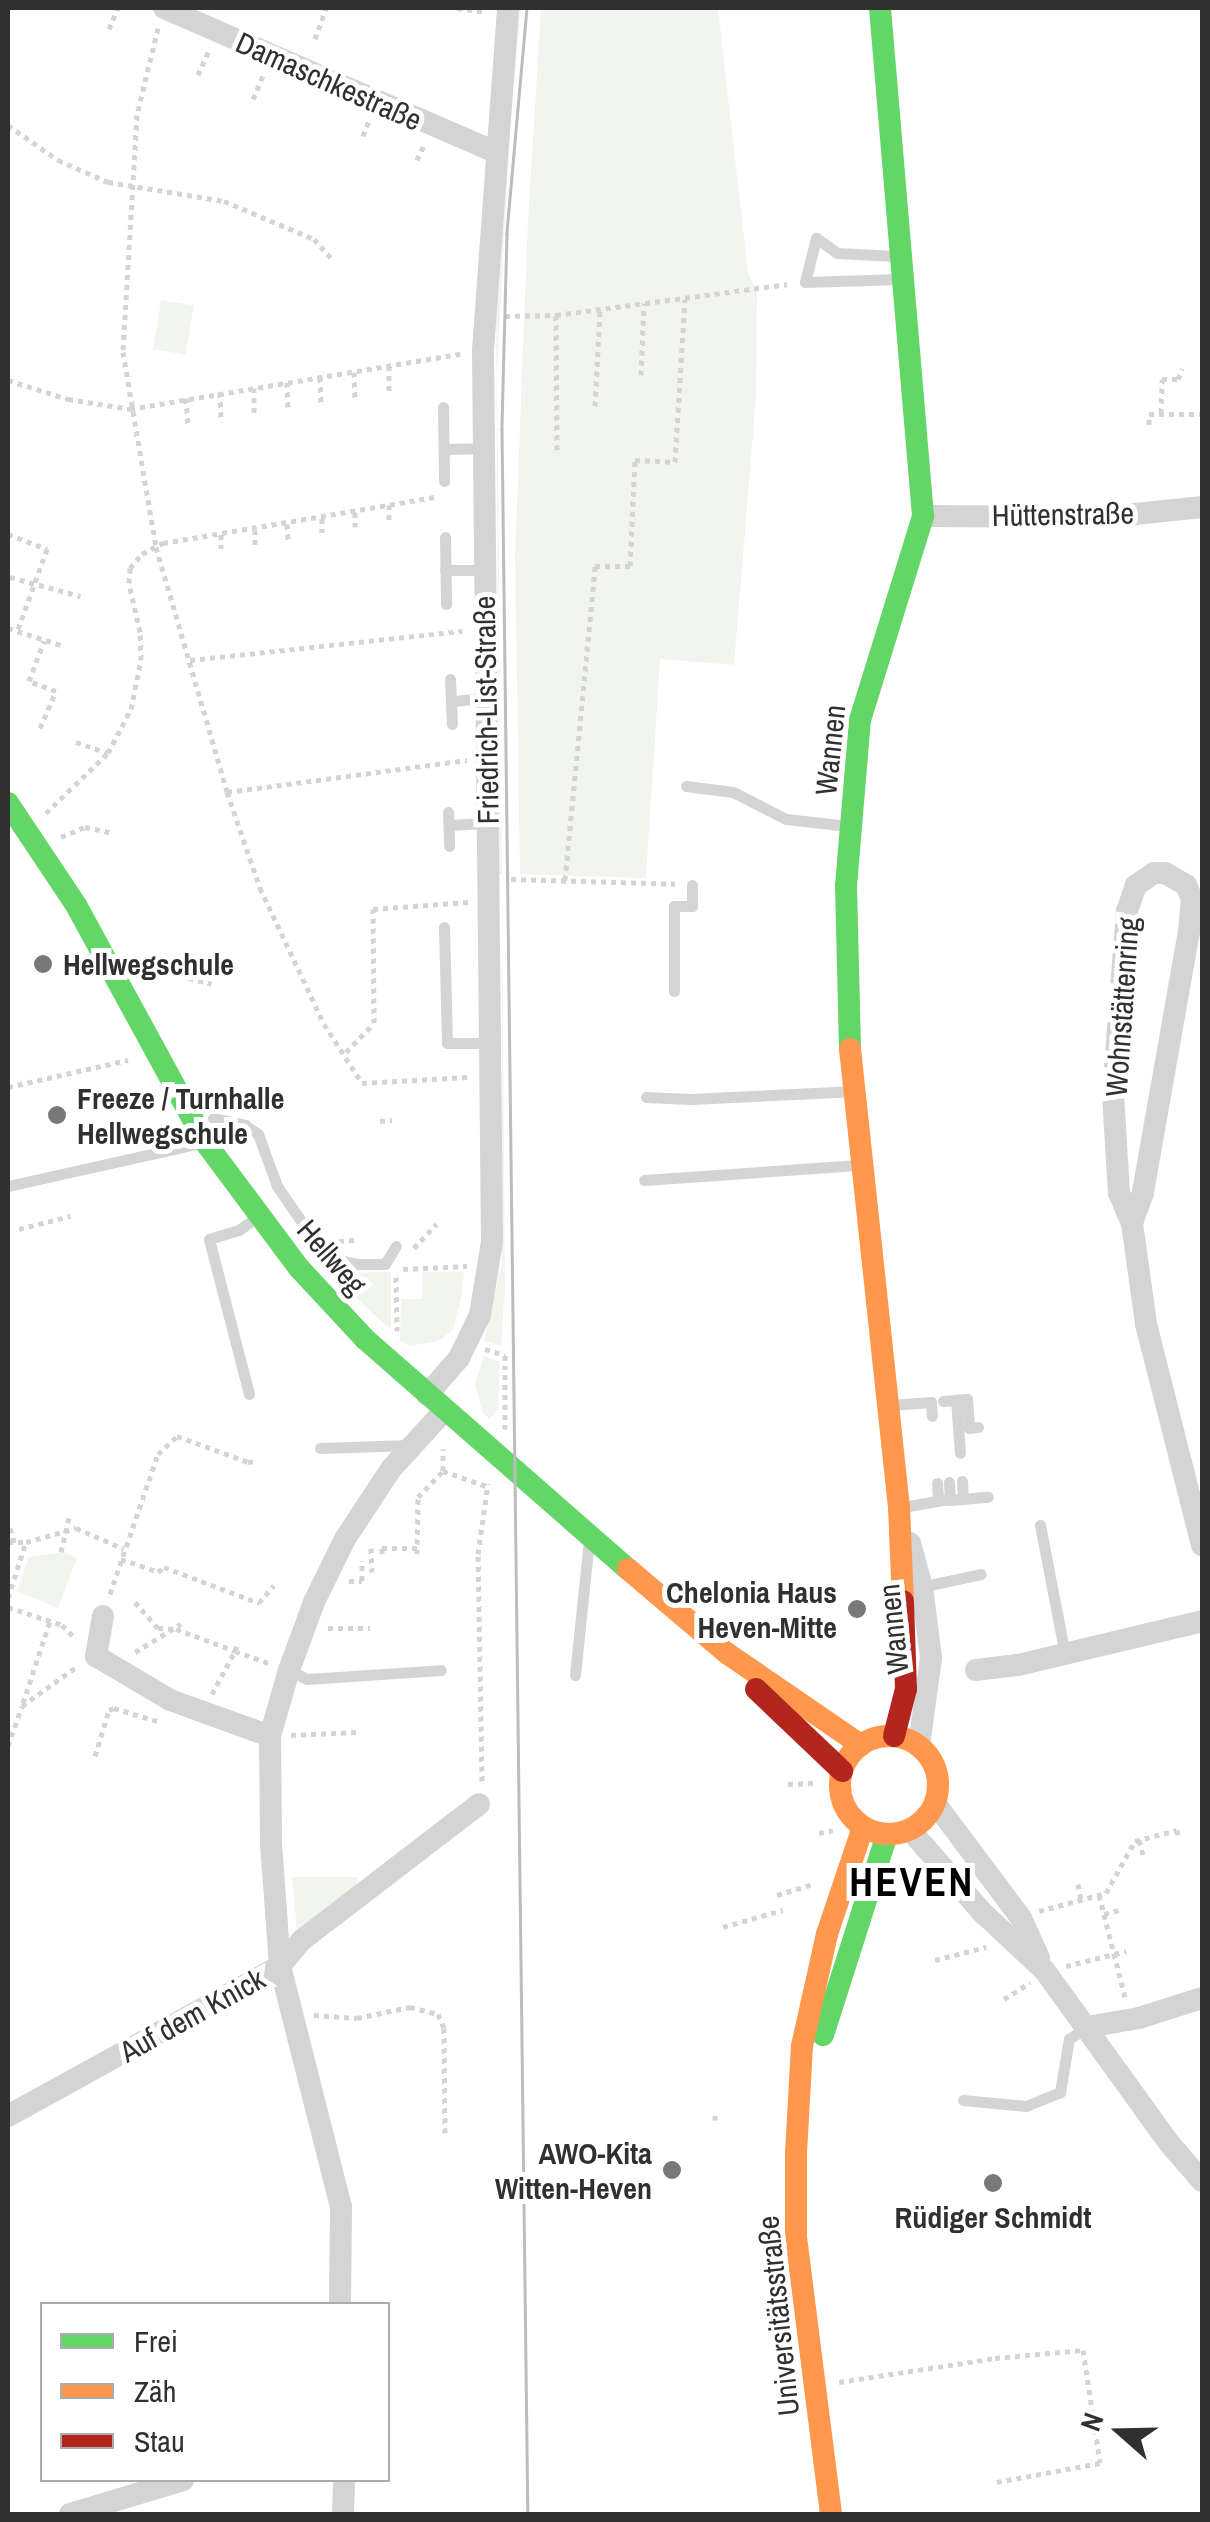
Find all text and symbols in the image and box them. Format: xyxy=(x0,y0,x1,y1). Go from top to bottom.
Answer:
street label: Damaschkestraße xyxy=(231,24,427,138)
street label: Hüttenstraße xyxy=(992,495,1134,533)
street label: Friedrich-List-Straße xyxy=(466,596,506,824)
street label: Wannen xyxy=(807,703,853,797)
street label: Wohnstättenring xyxy=(1098,916,1146,1098)
place label: Hellwegschule xyxy=(63,946,234,982)
marker: Hellwegschule xyxy=(32,953,54,975)
place label: Freeze / Turnhalle Hellwegschule xyxy=(77,1080,284,1150)
marker: Freeze / Turnhalle Hellwegschule xyxy=(46,1104,68,1126)
street label: Hellweg xyxy=(290,1212,374,1302)
place label: Chelonia Haus Heven-Mitte xyxy=(666,1574,837,1644)
street label: Wannen xyxy=(870,1582,916,1676)
marker: Chelonia Haus Heven-Mitte xyxy=(846,1598,868,1620)
district label: HEVEN xyxy=(849,1858,975,1906)
street label: Auf dem Knick xyxy=(113,1960,271,2070)
place label: AWO-Kita Witten-Heven xyxy=(495,2135,652,2206)
marker: AWO-Kita Witten-Heven xyxy=(661,2159,683,2181)
marker: Rüdiger Schmidt xyxy=(982,2172,1004,2194)
place label: Rüdiger Schmidt xyxy=(895,2199,1091,2235)
street label: Universitätsstraße xyxy=(750,2214,806,2418)
legend xyxy=(40,2302,390,2482)
text: Frei xyxy=(134,2321,178,2361)
text: Zäh xyxy=(134,2371,176,2411)
north arrow xyxy=(1070,2382,1170,2482)
text: N xyxy=(1071,2407,1112,2436)
text: Stau xyxy=(134,2421,185,2461)

